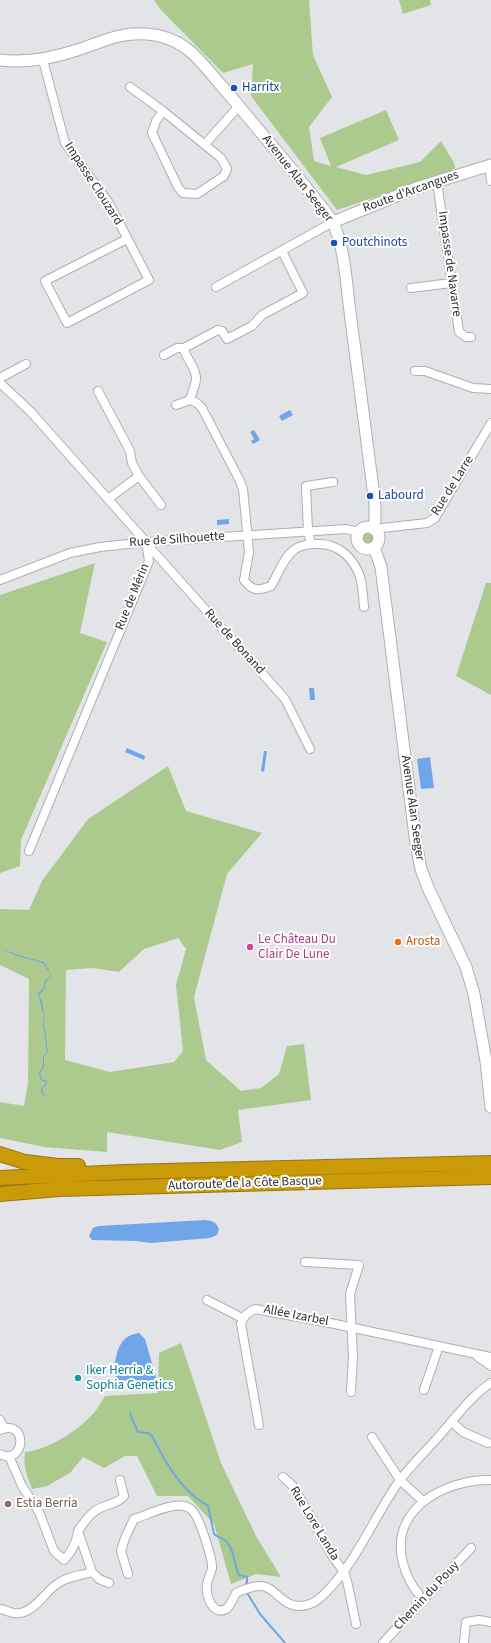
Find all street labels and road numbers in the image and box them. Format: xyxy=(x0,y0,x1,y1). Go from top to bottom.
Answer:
street label: Avenue Alan Seeger xyxy=(258,132,336,226)
street label: Impasse Clouzard xyxy=(60,140,126,228)
street label: Route d'Arcangues xyxy=(361,167,461,217)
street label: Impasse de Navarre xyxy=(434,210,464,318)
street label: Rue de Larre xyxy=(428,453,478,519)
street label: Rue de Silhouette xyxy=(129,529,225,551)
street label: Rue de Mérin xyxy=(113,561,153,633)
street label: Rue de Bonand xyxy=(201,606,267,678)
street label: Avenue Alan Seeger xyxy=(397,754,427,862)
street label: Autoroute de la Côte Basque xyxy=(168,1174,322,1194)
street label: Allée Izarbel xyxy=(262,1302,330,1330)
street label: Rue Lore Landa xyxy=(286,1484,342,1564)
street label: Chemin du Pouy xyxy=(391,1558,463,1634)

